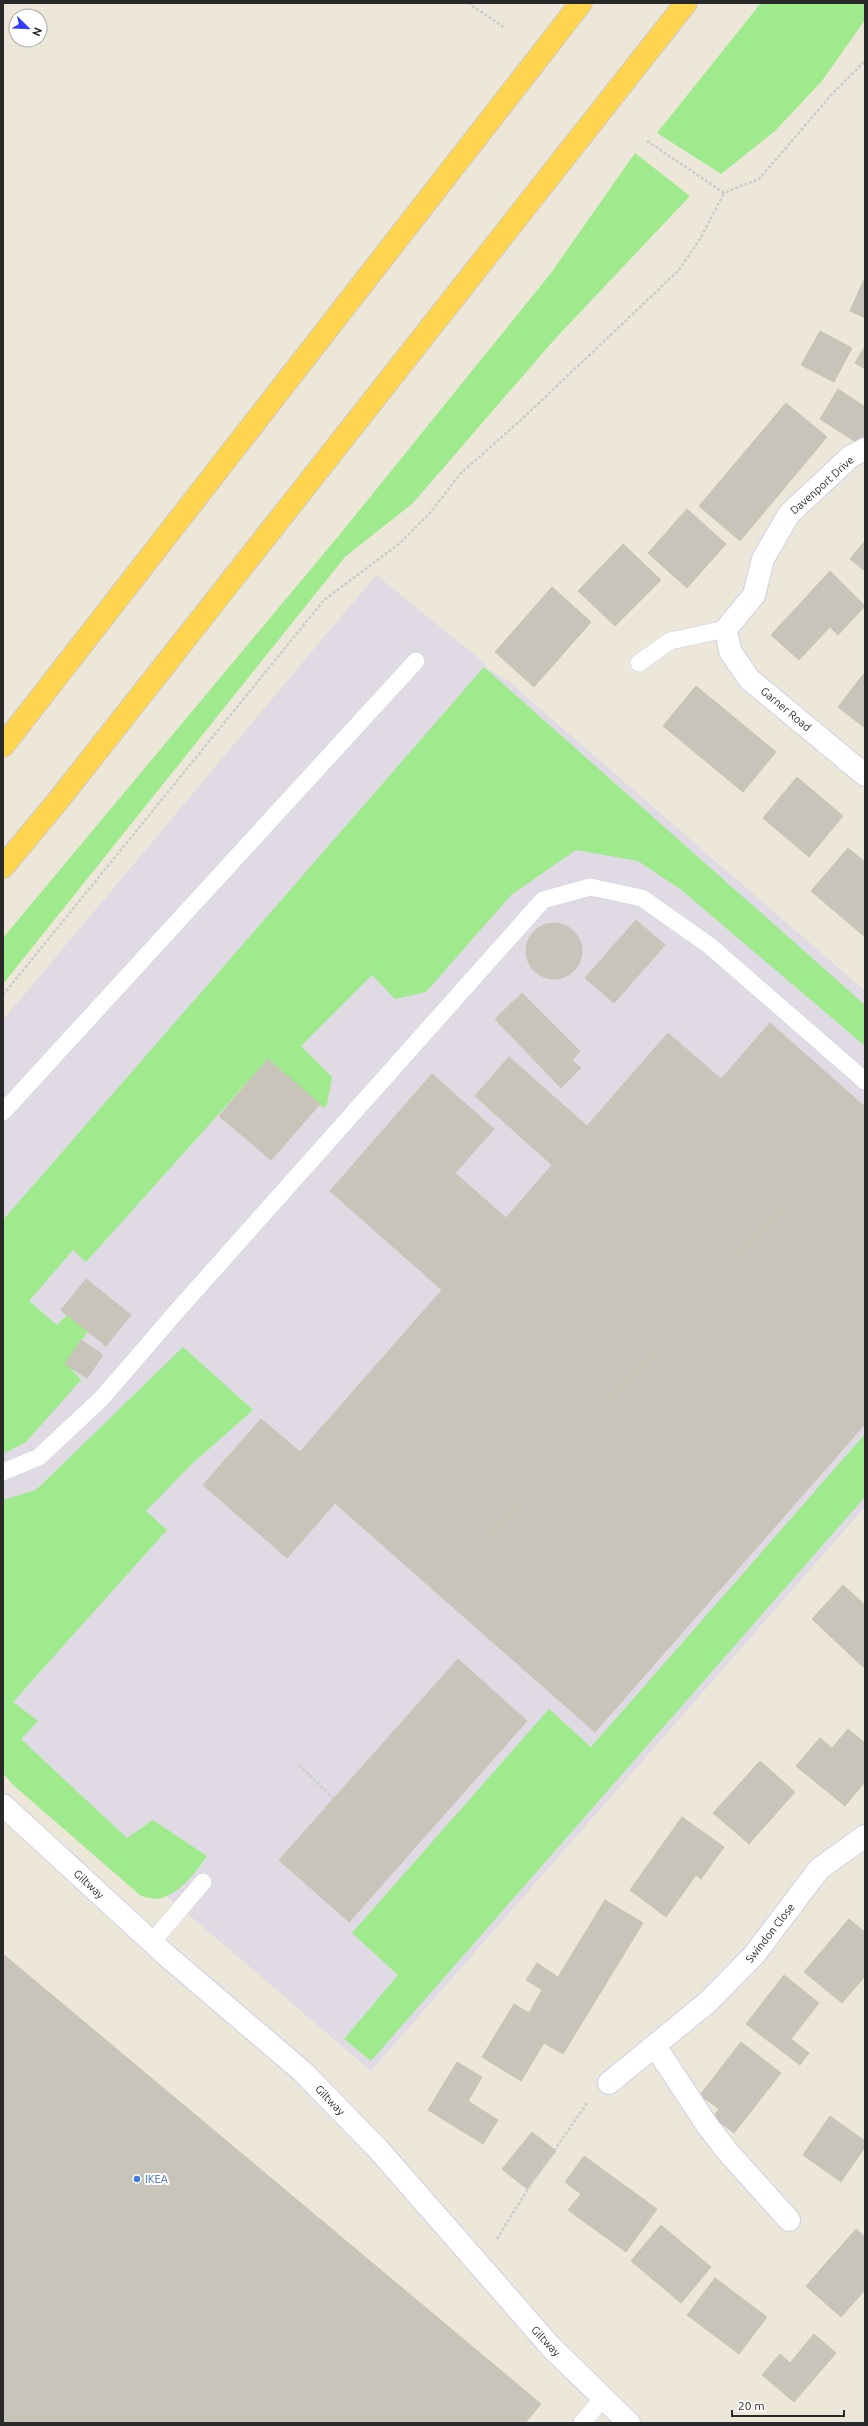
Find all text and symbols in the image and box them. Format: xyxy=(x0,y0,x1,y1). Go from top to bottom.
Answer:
north arrow xyxy=(8,8,48,48)
text: N xyxy=(30,26,44,38)
street label: Davenport Drive xyxy=(788,453,856,517)
street label: Garner Road xyxy=(759,685,813,733)
street label: Giltway xyxy=(72,1867,107,1901)
street label: Swindon Close xyxy=(743,1901,797,1965)
street label: Giltway xyxy=(313,2083,348,2118)
place label: IKEA xyxy=(145,2173,169,2185)
marker: IKEA xyxy=(132,2174,142,2184)
street label: Giltway xyxy=(529,2324,563,2359)
scale bar xyxy=(732,2392,844,2418)
text: 20 m xyxy=(738,2399,765,2412)

